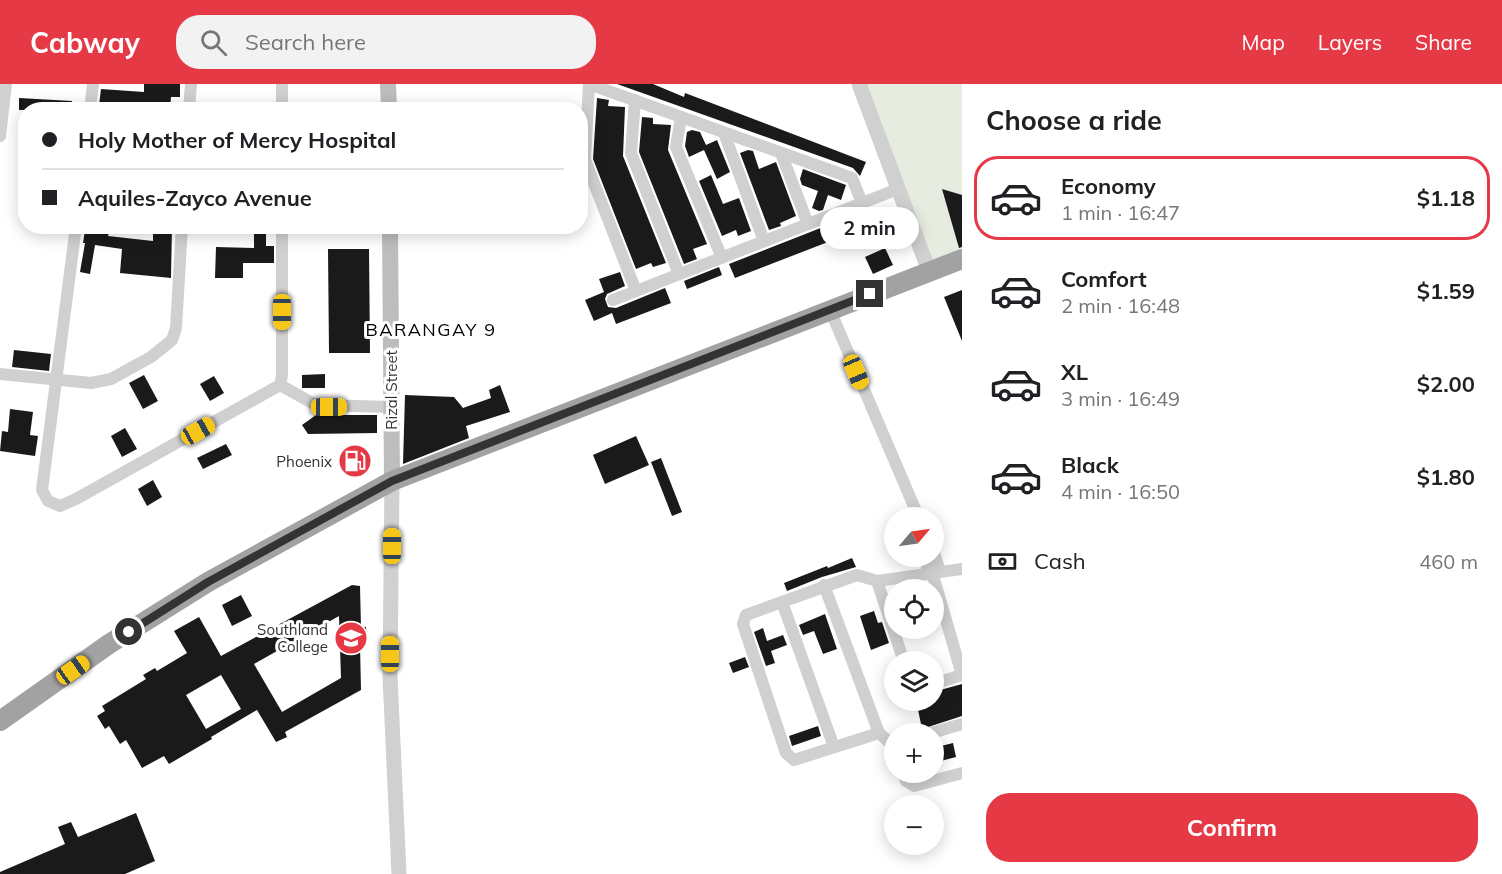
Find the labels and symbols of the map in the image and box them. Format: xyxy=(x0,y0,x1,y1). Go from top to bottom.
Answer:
callout: 2 min xyxy=(820,207,920,249)
route end xyxy=(856,280,883,307)
car xyxy=(273,294,291,330)
district label: BARANGAY 9 xyxy=(366,318,496,341)
street label: Rizal Street xyxy=(382,350,401,430)
car xyxy=(841,352,871,392)
car xyxy=(311,398,347,416)
car xyxy=(178,414,218,448)
fuel station icon: Phoenix xyxy=(337,443,373,479)
place label: Phoenix xyxy=(276,452,332,471)
north arrow xyxy=(884,507,944,567)
car xyxy=(383,528,401,564)
route start xyxy=(115,618,142,645)
place label: Southland College xyxy=(257,620,328,656)
school or university icon: Southland College xyxy=(333,620,369,656)
car xyxy=(381,636,399,672)
car xyxy=(53,652,93,688)

